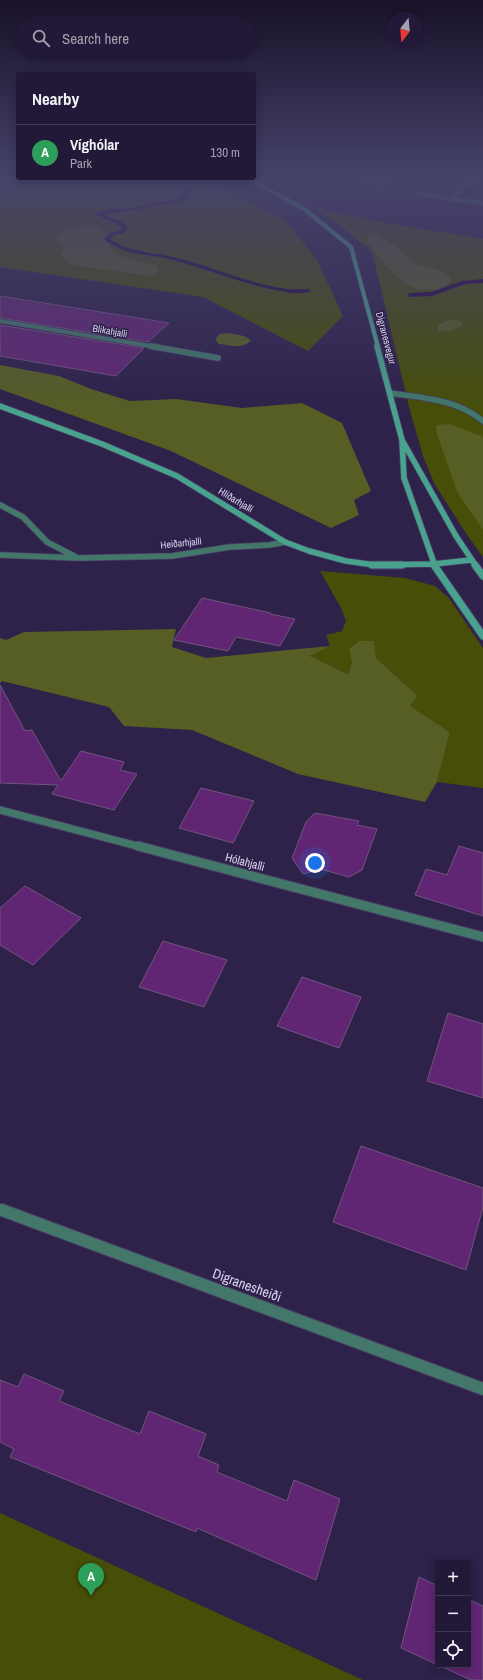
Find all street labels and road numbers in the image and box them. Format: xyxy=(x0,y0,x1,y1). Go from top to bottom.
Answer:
street label: Digranesvegur xyxy=(373,310,399,366)
street label: Blikahjalli xyxy=(92,322,128,340)
street label: Hlíðarhjalli xyxy=(216,484,256,516)
street label: Heiðarhjalli xyxy=(160,534,202,552)
street label: Hólahjalli xyxy=(223,849,267,875)
street label: Digranesheiði xyxy=(210,1264,284,1306)

